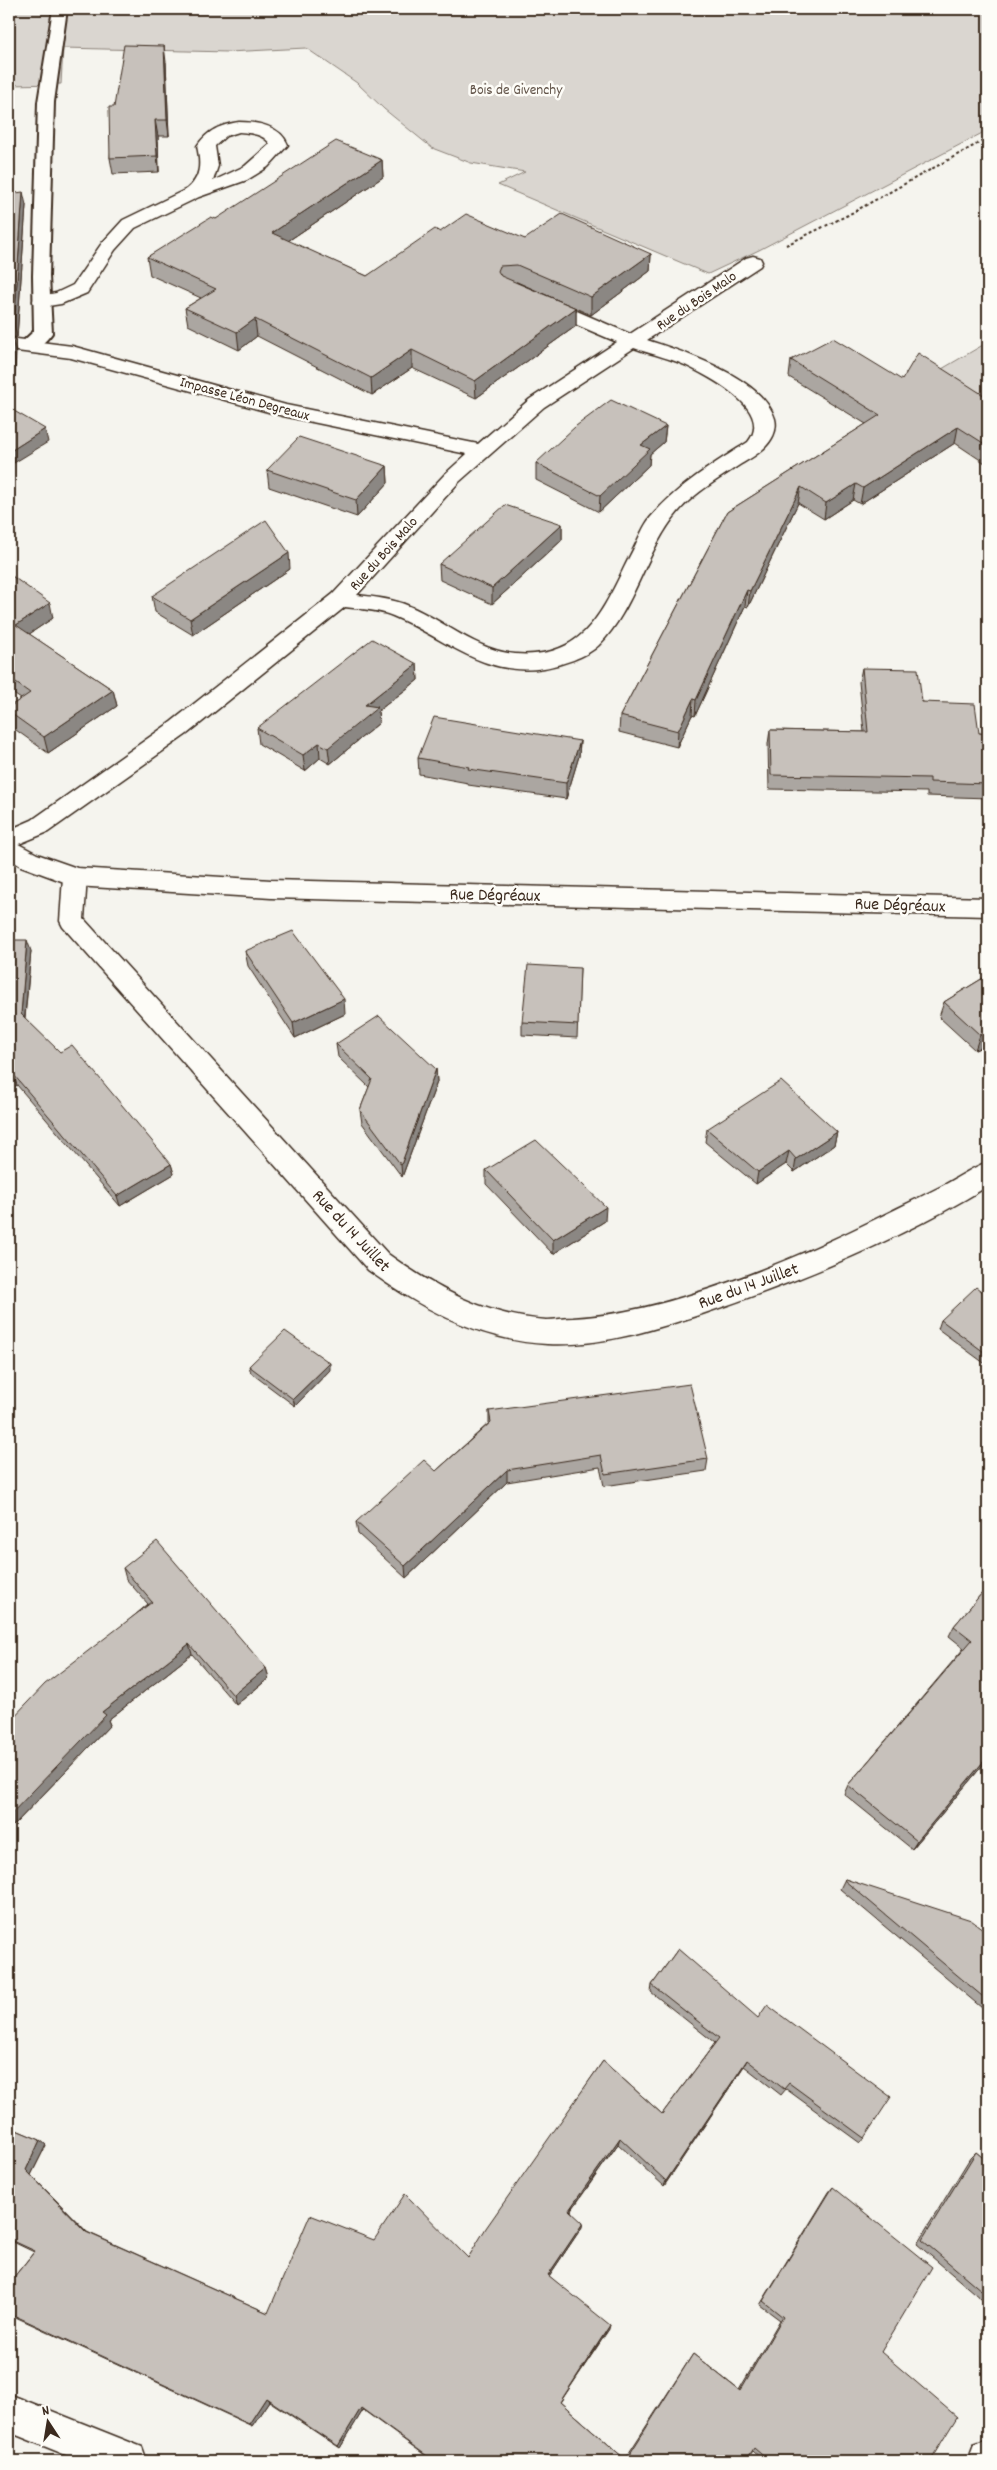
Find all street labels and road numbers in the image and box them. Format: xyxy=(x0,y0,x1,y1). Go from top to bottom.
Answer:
street label: Rue du Bois Malo xyxy=(652,266,742,337)
street label: Impasse Léon Degreaux xyxy=(177,372,312,428)
street label: Rue du Bois Malo xyxy=(345,512,424,596)
street label: Rue Dégréaux xyxy=(449,883,541,910)
street label: Rue Dégréaux xyxy=(854,892,946,921)
street label: Rue du 14 Juillet xyxy=(305,1185,395,1279)
street label: Rue du 14 Juillet xyxy=(695,1257,803,1317)

